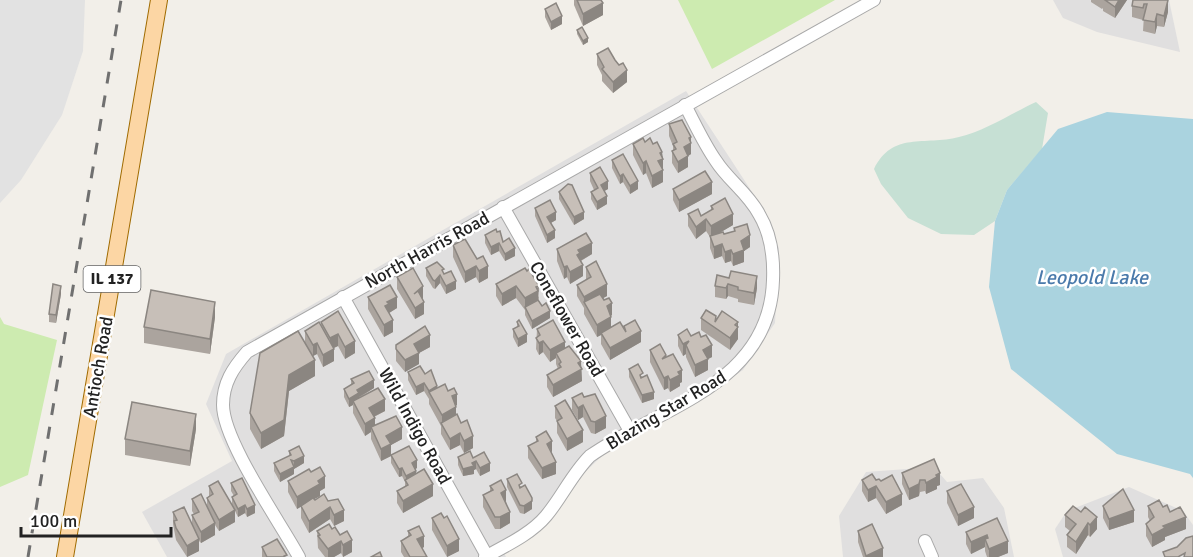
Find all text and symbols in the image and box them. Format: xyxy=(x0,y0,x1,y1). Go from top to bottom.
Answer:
street label: North Harris Road xyxy=(361,207,493,293)
street label: Coneflower Road xyxy=(525,257,609,381)
water label: Leopold Lake xyxy=(1036,265,1149,290)
road number: IL 137 xyxy=(84,266,140,292)
street label: Antioch Road xyxy=(78,315,118,419)
street label: Wild Indigo Road xyxy=(374,364,456,488)
street label: Blazing Star Road xyxy=(602,366,730,454)
scale bar xyxy=(21,500,171,538)
text: 100 m xyxy=(30,510,77,532)

